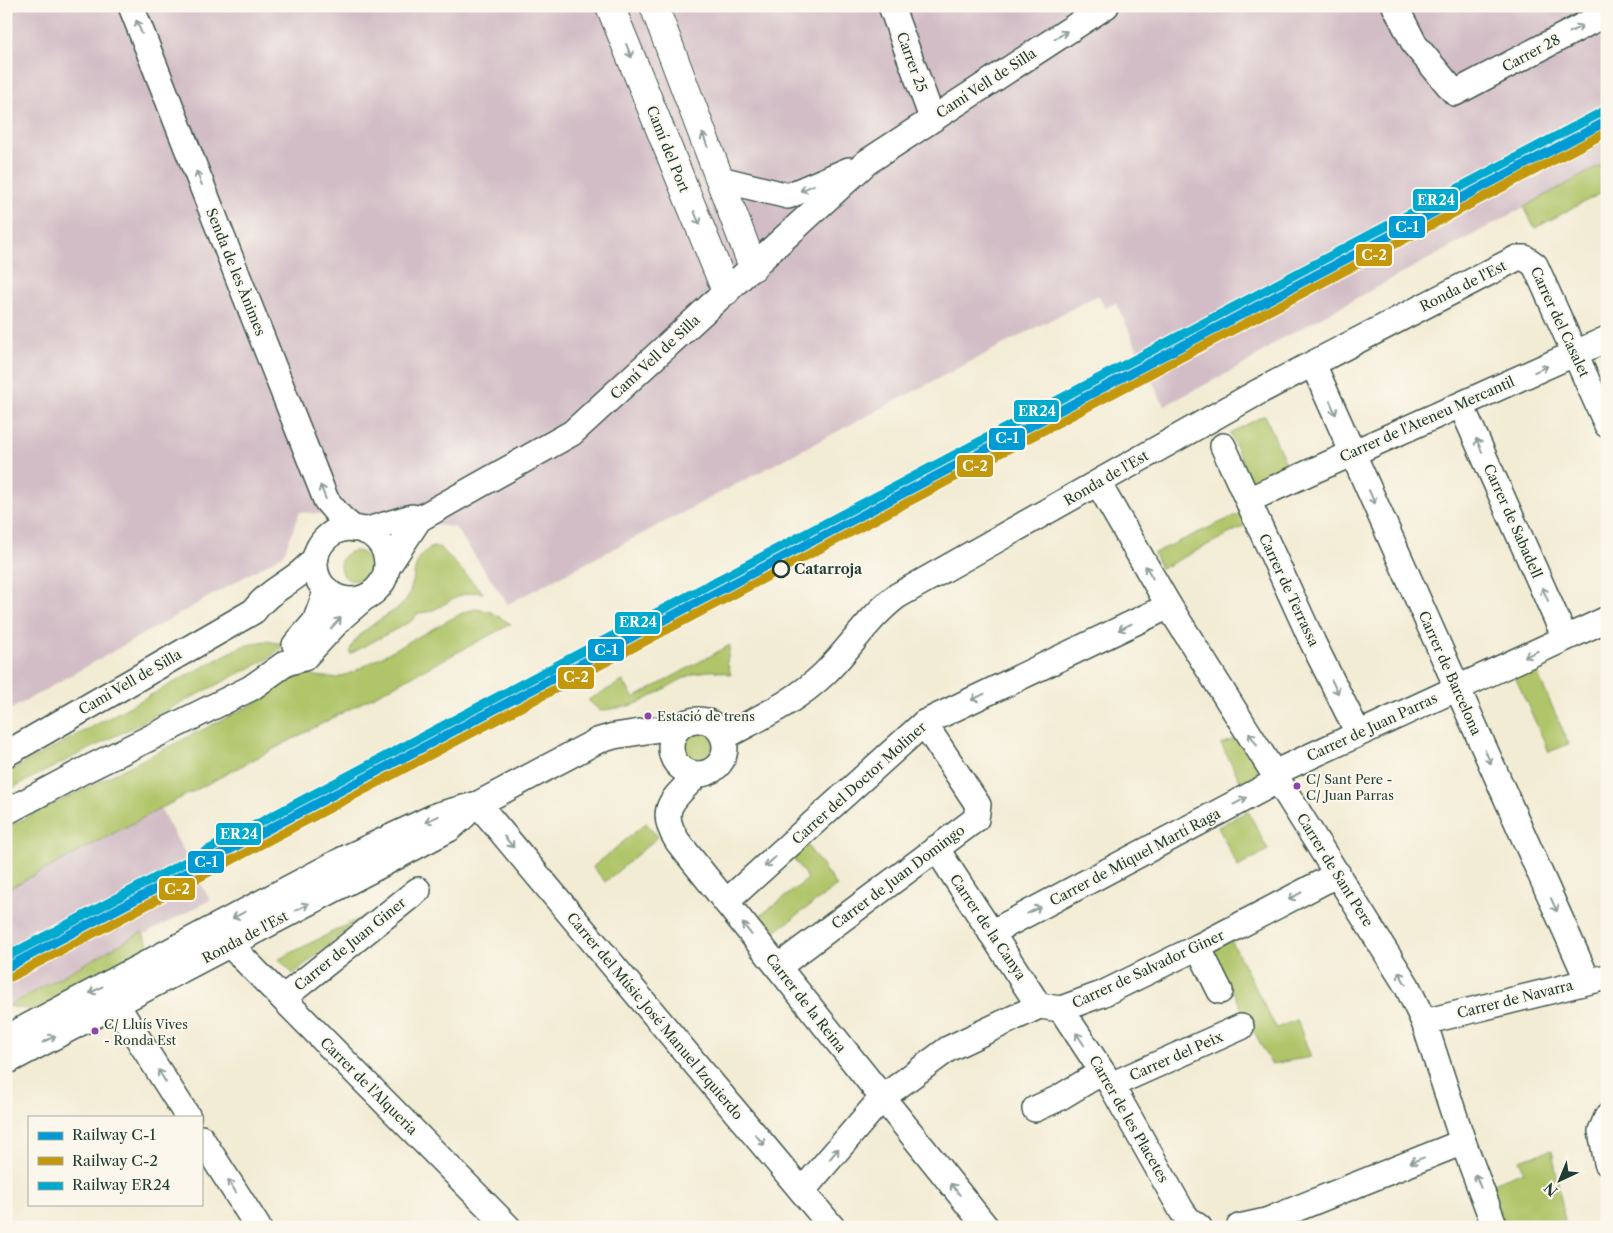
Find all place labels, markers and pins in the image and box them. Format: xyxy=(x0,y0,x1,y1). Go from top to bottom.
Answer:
marker: Catarroja xyxy=(772,560,790,578)
place label: Catarroja xyxy=(794,560,863,578)
place label: Estació de trens xyxy=(657,708,755,724)
marker: Estació de trens xyxy=(643,711,653,721)
place label: C/ Sant Pere - C/ Juan Parras xyxy=(1306,771,1394,803)
marker: C/ Sant Pere - C/ Juan Parras xyxy=(1292,781,1302,791)
place label: C/ Lluís Vives - Ronda Est xyxy=(104,1016,188,1048)
marker: C/ Lluís Vives - Ronda Est xyxy=(90,1026,100,1036)

